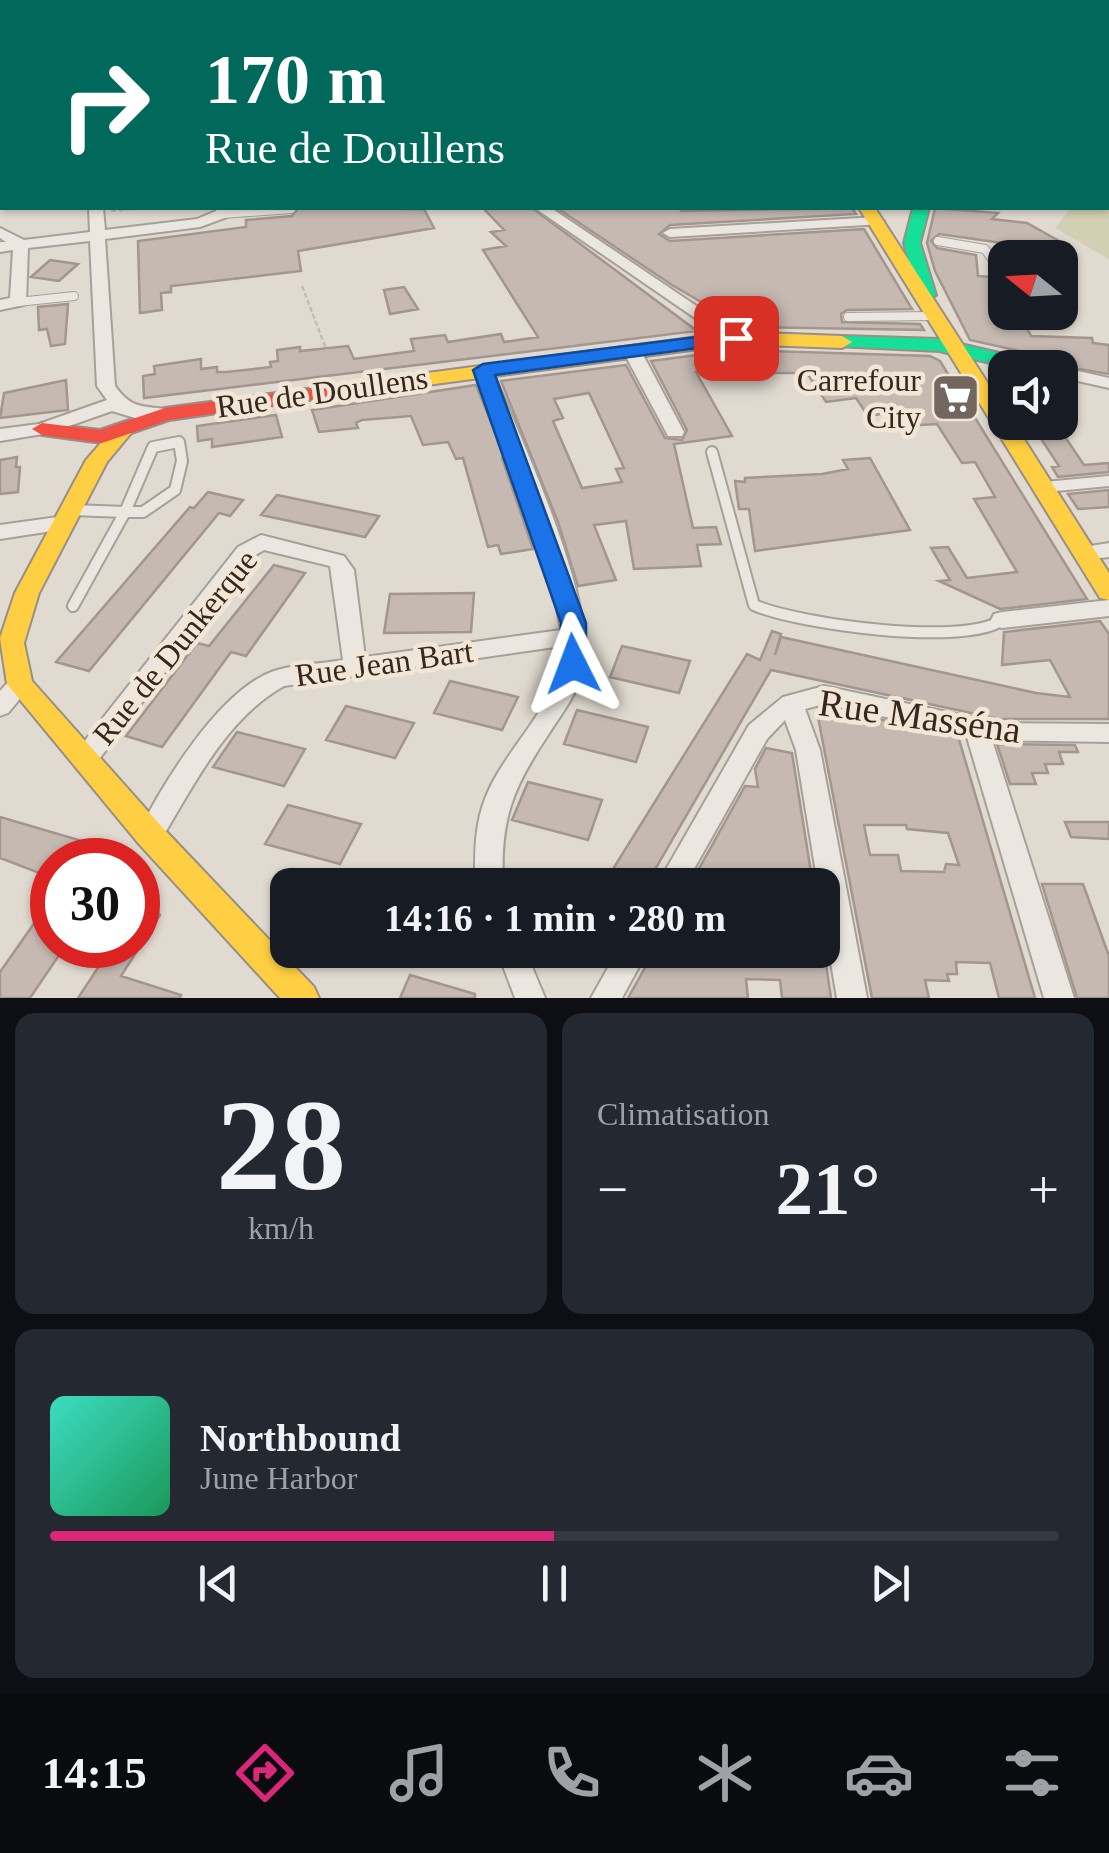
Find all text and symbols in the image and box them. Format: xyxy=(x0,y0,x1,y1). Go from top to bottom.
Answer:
icon: right xyxy=(40,40,170,170)
text: 170 m xyxy=(205,41,386,118)
text: Rue de Doullens xyxy=(205,123,505,173)
north arrow xyxy=(988,240,1078,330)
map controls xyxy=(988,240,1078,440)
pin xyxy=(694,296,779,381)
icon: arrive xyxy=(709,311,764,366)
button: sound xyxy=(988,350,1078,440)
street label: Rue de Doullens xyxy=(214,359,430,425)
place label: Carrefour City xyxy=(797,362,921,435)
supermarket icon: Carrefour City xyxy=(930,372,982,424)
street label: Rue de Dunkerque xyxy=(86,542,264,752)
position arrow xyxy=(521,612,625,716)
street label: Rue Jean Bart xyxy=(293,633,475,693)
street label: Rue Masséna xyxy=(816,681,1024,751)
speed limit sign: 30 xyxy=(30,838,160,968)
text: 14:16 · 1 min · 280 m xyxy=(384,897,726,939)
text: 28 xyxy=(216,1073,346,1217)
text: Climatisation xyxy=(597,1096,769,1132)
text: 21° xyxy=(776,1147,881,1230)
text: − xyxy=(597,1159,628,1220)
text: + xyxy=(1028,1159,1059,1220)
text: km/h xyxy=(248,1210,314,1246)
text: Northbound xyxy=(200,1417,401,1459)
text: June Harbor xyxy=(200,1460,357,1496)
icon: previous xyxy=(191,1556,246,1611)
icon: pause xyxy=(527,1556,582,1611)
icon: next xyxy=(863,1556,918,1611)
icon: directions xyxy=(230,1738,300,1808)
icon: music xyxy=(384,1738,454,1808)
icon: phone xyxy=(537,1738,607,1808)
icon: climate xyxy=(690,1738,760,1808)
icon: car xyxy=(844,1738,914,1808)
icon: filters xyxy=(997,1738,1067,1808)
text: 14:15 xyxy=(42,1748,147,1798)

